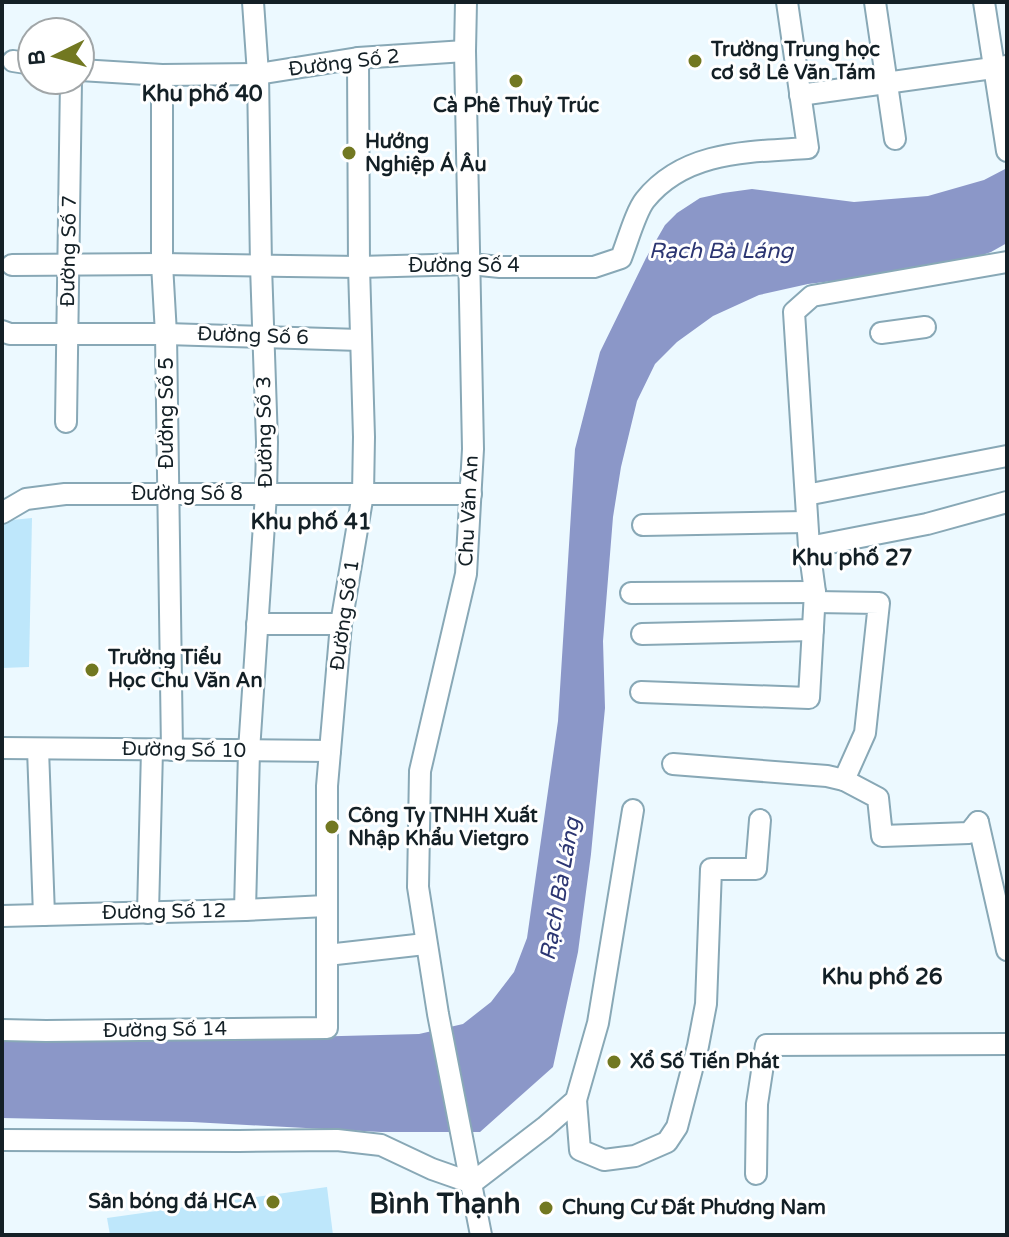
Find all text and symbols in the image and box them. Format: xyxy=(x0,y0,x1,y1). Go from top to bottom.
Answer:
north arrow xyxy=(16,16,96,96)
place label: Trường Trung học cơ sở Lê Văn Tám xyxy=(710,38,880,85)
street label: Đường Số 2 xyxy=(287,44,401,82)
text: B xyxy=(23,49,51,66)
marker: Trường Trung học cơ sở Lê Văn Tám xyxy=(686,52,704,70)
marker: Cà Phê Thuỷ Trúc xyxy=(507,72,525,90)
district label: Khu phố 40 xyxy=(141,81,263,107)
place label: Cà Phê Thuỷ Trúc xyxy=(433,94,599,118)
place label: Hướng Nghiệp Á Âu xyxy=(365,130,487,177)
marker: Hướng Nghiệp Á Âu xyxy=(340,144,358,162)
street label: Đường Số 7 xyxy=(56,195,82,307)
water label: Rạch Bà Láng xyxy=(649,238,794,264)
street label: Đường Số 4 xyxy=(408,254,520,278)
street label: Đường Số 6 xyxy=(197,322,309,350)
street label: Đường Số 5 xyxy=(155,357,179,469)
street label: Đường Số 3 xyxy=(252,376,278,488)
street label: Chu Văn An xyxy=(454,455,484,567)
street label: Đường Số 8 xyxy=(131,482,243,506)
district label: Khu phố 41 xyxy=(250,509,372,535)
district label: Khu phố 27 xyxy=(791,545,913,571)
street label: Đường Số 1 xyxy=(325,558,365,672)
place label: Trường Tiểu Học Chu Văn An xyxy=(107,645,263,693)
marker: Trường Tiểu Học Chu Văn An xyxy=(83,661,101,679)
street label: Đường Số 10 xyxy=(122,737,246,763)
place label: Công Ty TNHH Xuất Nhập Khẩu Vietgro xyxy=(348,804,538,851)
water label: Rạch Bà Láng xyxy=(535,814,586,962)
marker: Công Ty TNHH Xuất Nhập Khẩu Vietgro xyxy=(323,818,341,836)
street label: Đường Số 12 xyxy=(102,899,226,925)
district label: Khu phố 26 xyxy=(821,964,943,990)
street label: Đường Số 14 xyxy=(103,1017,227,1043)
place label: Xổ Số Tiến Phát xyxy=(630,1049,780,1074)
marker: Xổ Số Tiến Phát xyxy=(605,1053,623,1071)
district label: Bình Thạnh xyxy=(369,1187,521,1221)
place label: Sân bóng đá HCA xyxy=(88,1190,257,1214)
marker: Sân bóng đá HCA xyxy=(264,1193,282,1211)
place label: Chung Cư Đất Phương Nam xyxy=(562,1196,826,1220)
marker: Chung Cư Đất Phương Nam xyxy=(537,1199,555,1217)

